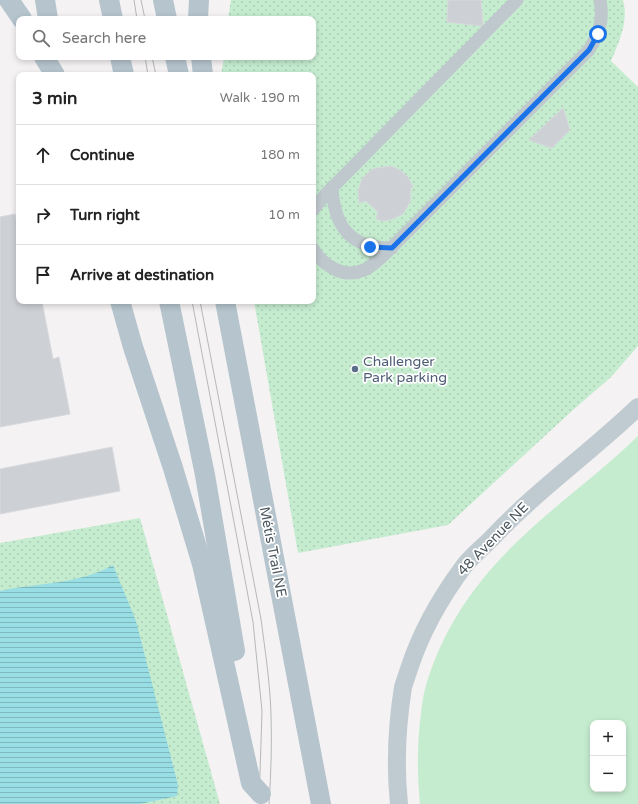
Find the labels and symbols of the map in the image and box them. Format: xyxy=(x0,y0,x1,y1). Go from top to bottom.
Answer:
route start xyxy=(589,25,607,43)
route end xyxy=(361,238,379,256)
place label: Challenger Park parking xyxy=(363,353,447,386)
marker: Challenger Park parking xyxy=(350,364,360,374)
street label: 48 Avenue NE xyxy=(454,499,532,579)
street label: Métis Trail NE xyxy=(256,505,290,599)

